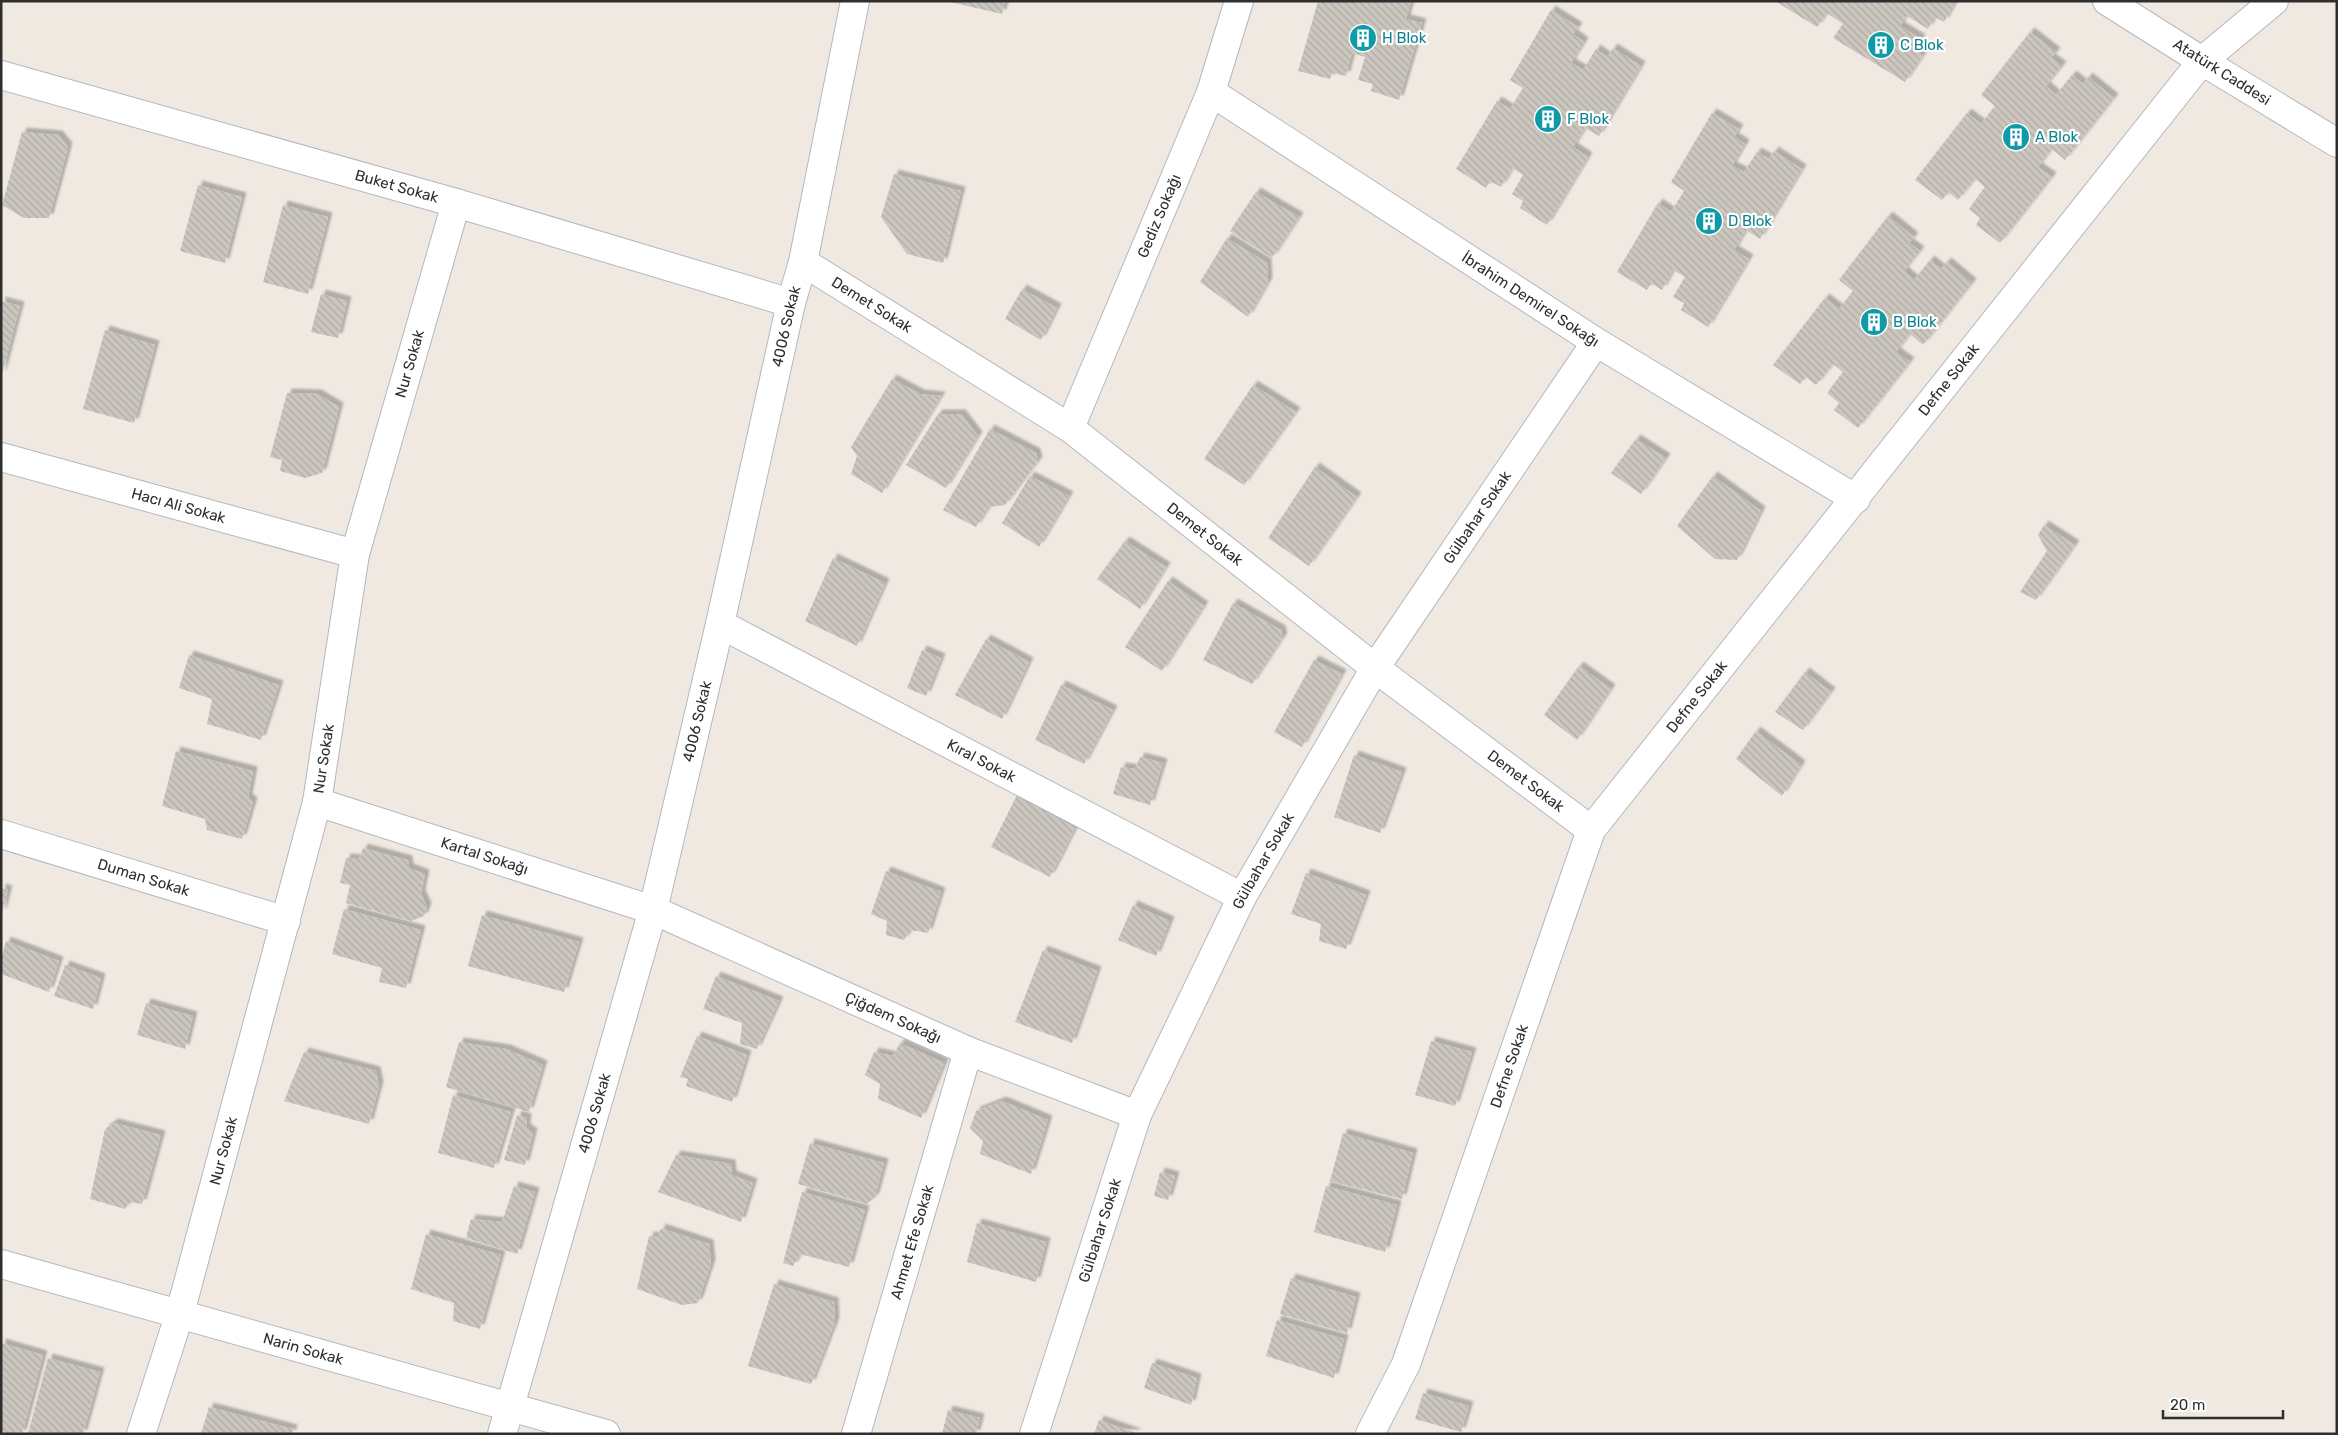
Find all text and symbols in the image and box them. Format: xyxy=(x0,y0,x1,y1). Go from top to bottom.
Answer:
building icon: H Blok xyxy=(1348,23,1378,53)
place label: H Blok xyxy=(1382,29,1427,47)
building icon: C Blok xyxy=(1866,30,1896,60)
street label: Atatürk Caddesi xyxy=(2170,35,2274,109)
place label: C Blok xyxy=(1900,36,1944,54)
building icon: F Blok xyxy=(1533,104,1563,134)
place label: F Blok xyxy=(1567,110,1609,128)
building icon: A Blok xyxy=(2001,122,2031,152)
place label: A Blok xyxy=(2035,128,2079,146)
street label: Buket Sokak xyxy=(353,166,441,207)
street label: Gediz Sokağı xyxy=(1133,171,1185,260)
building icon: D Blok xyxy=(1694,206,1724,236)
place label: D Blok xyxy=(1728,212,1772,230)
street label: İbrahim Demirel Sokağı xyxy=(1458,248,1602,351)
street label: Demet Sokak xyxy=(828,273,916,337)
street label: 4006 Sokak xyxy=(768,283,805,369)
building icon: B Blok xyxy=(1859,307,1889,337)
place label: B Blok xyxy=(1893,313,1937,331)
street label: Nur Sokak xyxy=(391,327,428,400)
street label: Defne Sokak xyxy=(1915,340,1983,419)
street label: Gülbahar Sokak xyxy=(1439,467,1515,567)
street label: Hacı Ali Sokak xyxy=(129,484,228,527)
street label: Demet Sokak xyxy=(1163,499,1247,570)
street label: Defne Sokak xyxy=(1663,657,1731,737)
street label: 4006 Sokak xyxy=(679,679,715,764)
street label: Nur Sokak xyxy=(309,722,338,795)
street label: Kıral Sokak xyxy=(944,735,1019,786)
street label: Demet Sokak xyxy=(1484,746,1568,816)
street label: Gülbahar Sokak xyxy=(1229,809,1298,912)
street label: Kartal Sokağı xyxy=(439,833,531,878)
street label: Duman Sokak xyxy=(95,855,192,900)
street label: Çiğdem Sokağı xyxy=(842,988,944,1047)
street label: Defne Sokak xyxy=(1486,1022,1532,1110)
street label: 4006 Sokak xyxy=(574,1071,615,1155)
street label: Nur Sokak xyxy=(206,1114,241,1187)
street label: Gülbahar Sokak xyxy=(1075,1176,1125,1285)
street label: Ahmet Efe Sokak xyxy=(887,1182,938,1302)
street label: Narin Sokak xyxy=(261,1329,346,1369)
scale bar xyxy=(2163,1388,2283,1420)
text: 20 m xyxy=(2170,1396,2205,1414)

